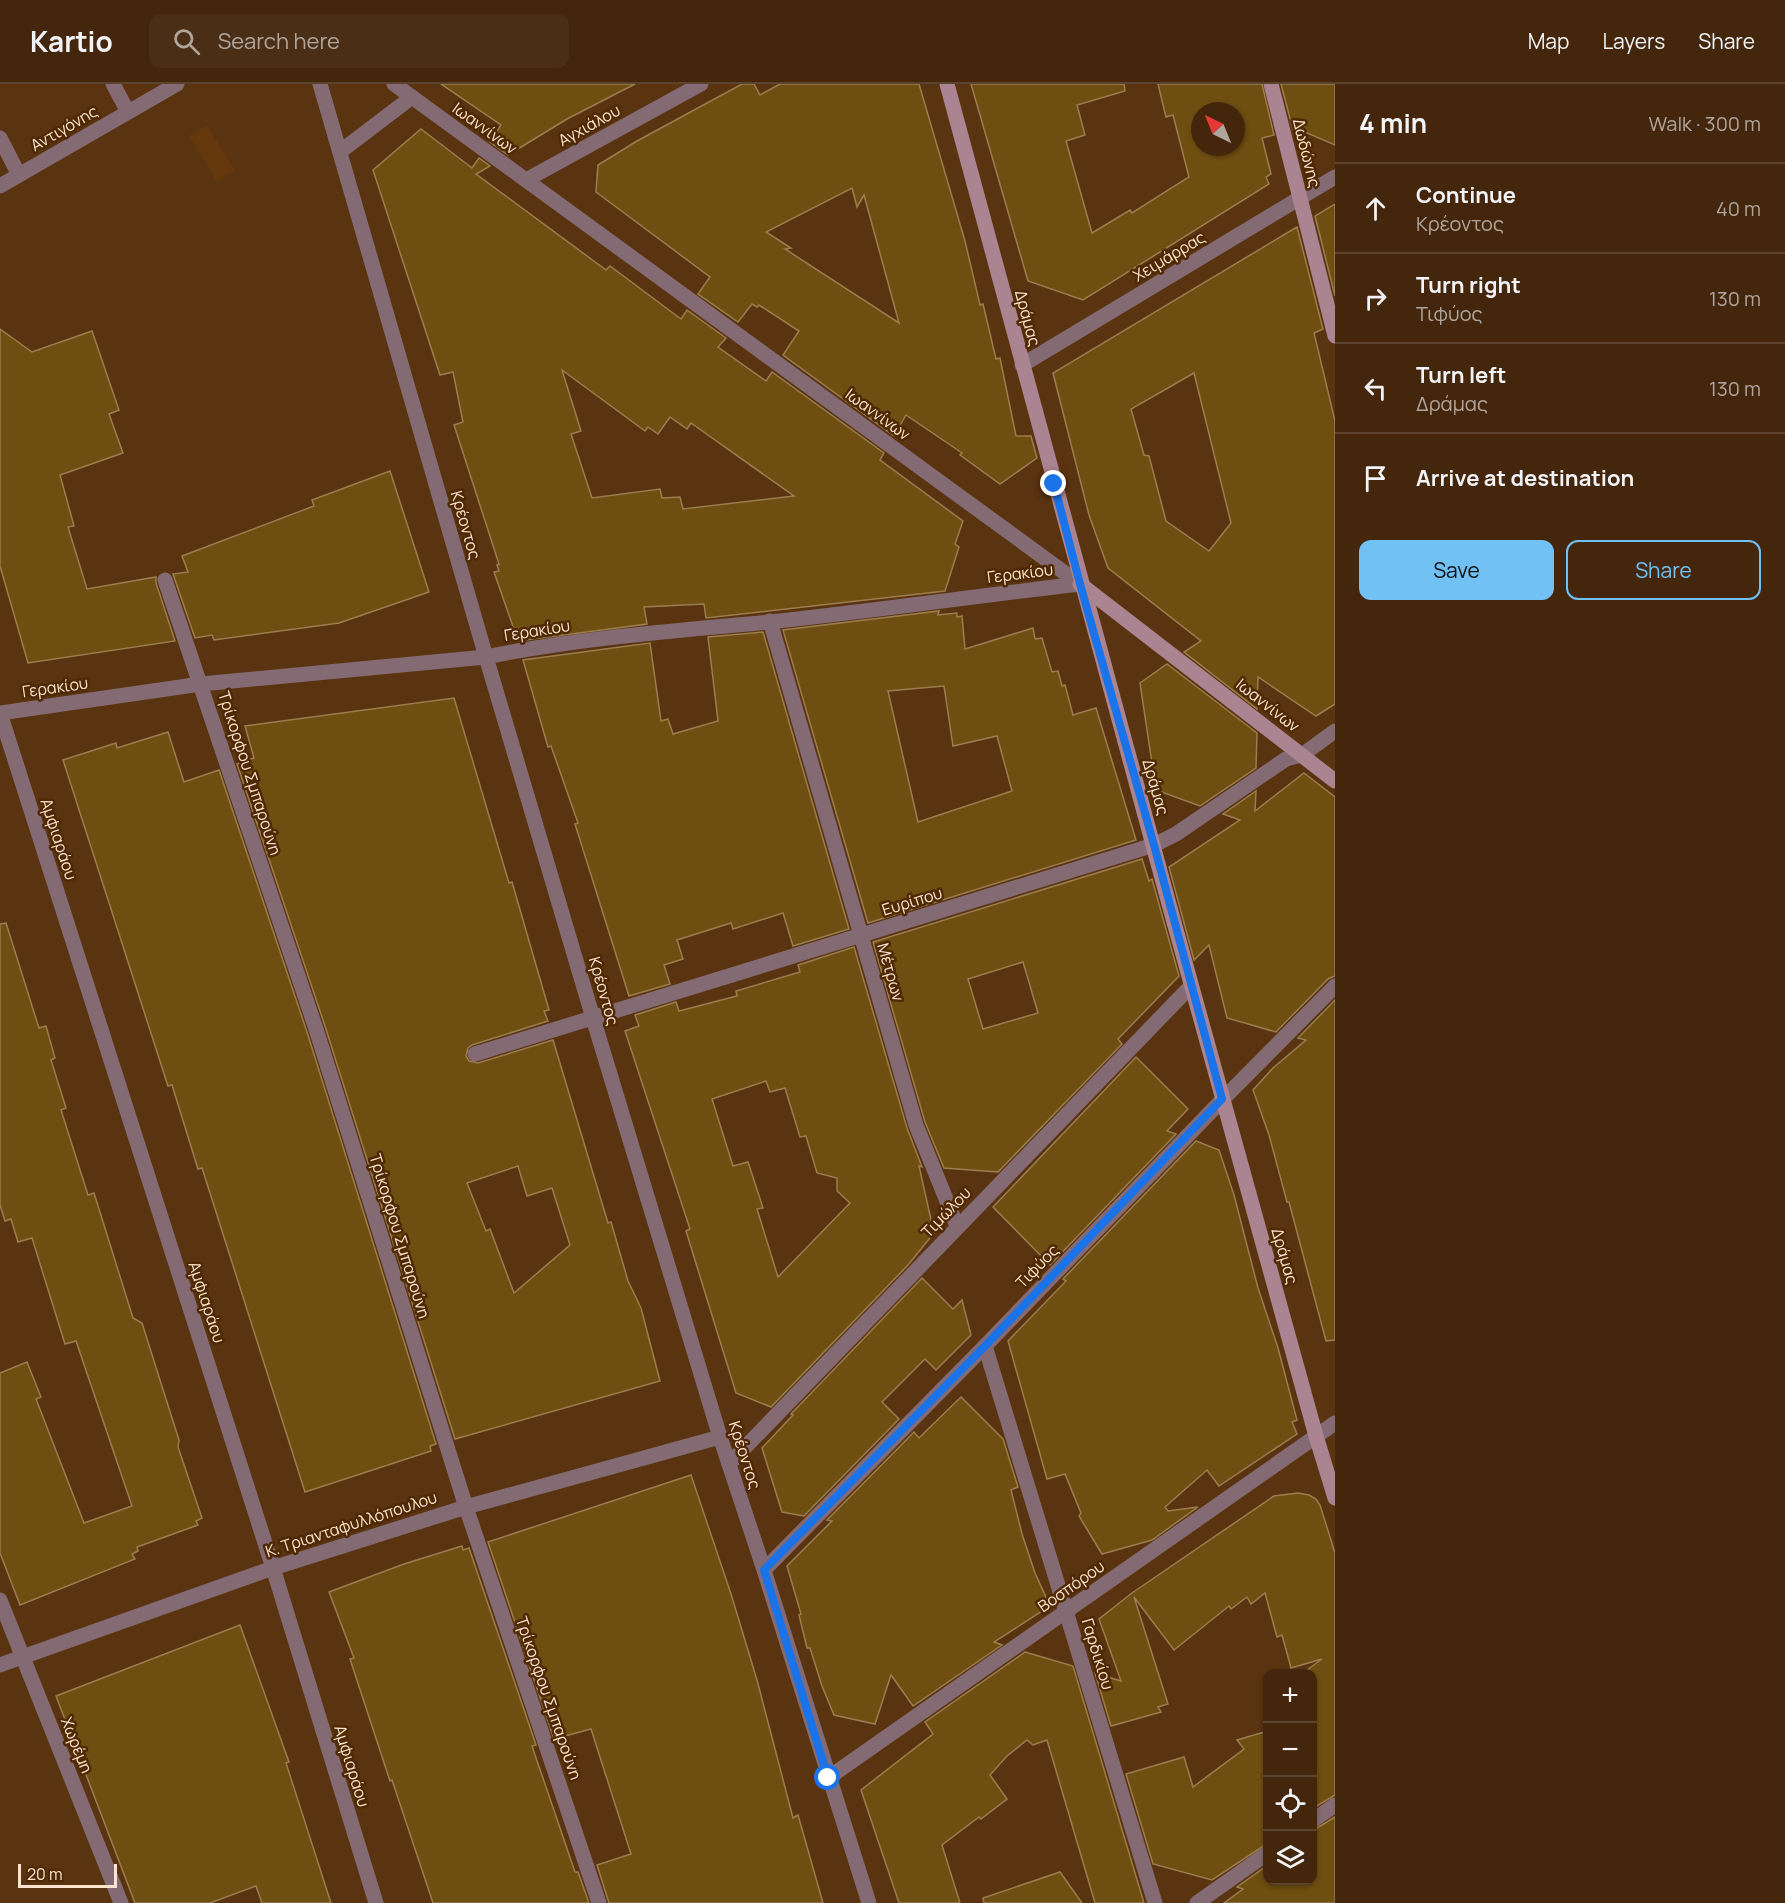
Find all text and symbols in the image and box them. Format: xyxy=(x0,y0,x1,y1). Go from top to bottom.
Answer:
search box xyxy=(149,14,569,68)
text: Kartio xyxy=(30,22,113,60)
icon: search xyxy=(170,25,203,58)
text: Search here xyxy=(218,26,340,56)
text: Map xyxy=(1528,27,1569,55)
text: Layers xyxy=(1602,27,1665,55)
text: Share xyxy=(1698,27,1755,55)
street label: Ιωαννίνων xyxy=(448,97,522,159)
street label: Αγχιάλου xyxy=(554,99,624,151)
street label: Αντιγόνης xyxy=(26,100,102,156)
north arrow xyxy=(1191,102,1245,156)
text: 4 min xyxy=(1359,105,1427,141)
text: Walk · 300 m xyxy=(1649,110,1761,137)
street label: Δωδώνης xyxy=(1288,116,1326,190)
text: Continue xyxy=(1416,180,1516,210)
icon: ahead xyxy=(1359,192,1392,225)
text: 40 m xyxy=(1716,195,1761,222)
text: Κρέοντος xyxy=(1416,210,1504,237)
street label: Χειμάρρας xyxy=(1129,226,1209,286)
text: Turn right xyxy=(1416,270,1521,300)
icon: right xyxy=(1359,282,1392,315)
text: 130 m xyxy=(1709,285,1761,312)
street label: Δράμας xyxy=(1010,287,1046,349)
text: Τιφύος xyxy=(1416,300,1483,327)
text: Turn left xyxy=(1416,360,1506,390)
icon: left xyxy=(1359,372,1392,405)
text: 130 m xyxy=(1709,375,1761,402)
street label: Ιωαννίνων xyxy=(841,383,915,445)
text: Δράμας xyxy=(1416,390,1488,417)
icon: arrive xyxy=(1359,462,1392,495)
text: Arrive at destination xyxy=(1416,463,1634,493)
route end xyxy=(1040,470,1066,496)
street label: Κρέοντος xyxy=(446,488,486,562)
button: Save xyxy=(1359,540,1554,600)
button: Share xyxy=(1566,540,1761,600)
street label: Γερακίου xyxy=(986,558,1054,588)
street label: Γερακίου xyxy=(502,614,572,646)
street label: Γερακίου xyxy=(21,671,89,703)
street label: Ιωαννίνων xyxy=(1232,673,1304,737)
street label: Τρίκορφου Σμπαρούνη xyxy=(213,688,287,858)
street label: Δράμας xyxy=(1137,756,1175,818)
street label: Αμφιαράου xyxy=(35,795,83,883)
street label: Ευρίπου xyxy=(879,881,945,921)
street label: Μέτρων xyxy=(872,940,910,1004)
street label: Κρέοντος xyxy=(584,954,624,1028)
street label: Τρίκορφου Σμπαρούνη xyxy=(364,1151,436,1321)
street label: Τιμώλου xyxy=(916,1182,976,1242)
street label: Δράμας xyxy=(1266,1225,1304,1287)
street label: Τιφύος xyxy=(1011,1239,1064,1293)
street label: Αμφιαράου xyxy=(183,1258,231,1346)
street label: Κρέοντος xyxy=(724,1418,766,1492)
street label: Κ. Τριανταφυλλόπουλου xyxy=(262,1486,440,1562)
street label: Βοσπόρου xyxy=(1033,1555,1109,1617)
street label: Τρίκορφου Σμπαρούνη xyxy=(511,1613,587,1783)
street label: Γαρδικίου xyxy=(1077,1616,1119,1692)
map controls xyxy=(1263,1669,1317,1885)
button: + xyxy=(1263,1669,1317,1723)
street label: Χωρέμη xyxy=(56,1714,98,1776)
street label: Αμφιαράου xyxy=(329,1722,375,1810)
button: − xyxy=(1263,1723,1317,1777)
route start xyxy=(814,1764,840,1790)
button: locate xyxy=(1263,1777,1317,1831)
button: layers xyxy=(1263,1831,1317,1885)
scale bar xyxy=(18,1861,117,1888)
text: 20 m xyxy=(27,1863,63,1885)

